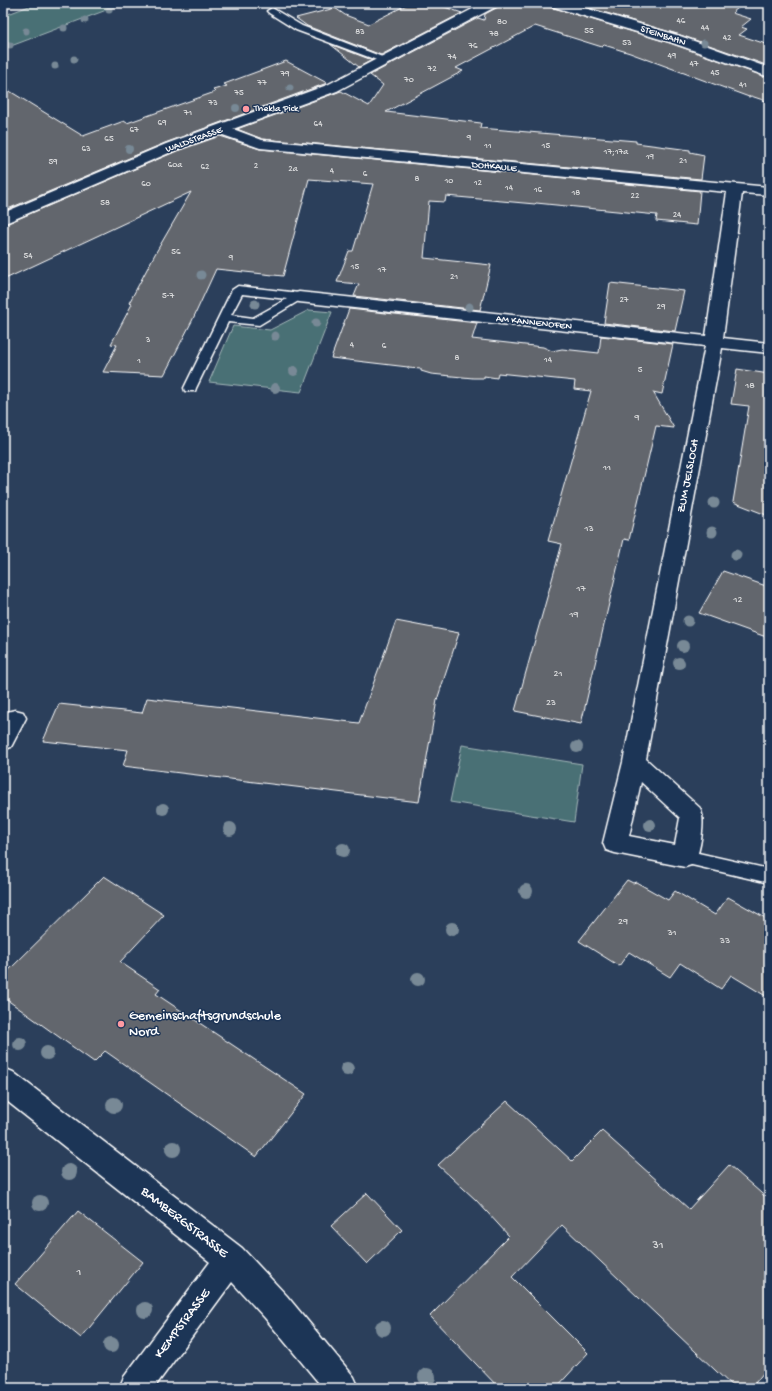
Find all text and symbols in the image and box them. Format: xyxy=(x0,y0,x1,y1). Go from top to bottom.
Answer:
house number: 46 xyxy=(677,16,686,27)
house number: 80 xyxy=(497,17,507,28)
street label: STEINBAHN xyxy=(639,23,688,49)
house number: 44 xyxy=(701,23,710,34)
house number: 55 xyxy=(584,26,594,37)
house number: 83 xyxy=(355,27,365,38)
house number: 78 xyxy=(488,29,499,40)
house number: 42 xyxy=(723,33,732,44)
house number: 53 xyxy=(622,38,632,49)
house number: 76 xyxy=(467,41,478,52)
house number: 49 xyxy=(668,51,677,62)
house number: 74 xyxy=(447,52,457,63)
house number: 47 xyxy=(690,59,699,70)
house number: 72 xyxy=(426,64,437,75)
house number: 45 xyxy=(711,68,720,79)
house number: 79 xyxy=(279,69,290,80)
house number: 70 xyxy=(403,75,414,86)
house number: 77 xyxy=(256,78,267,89)
house number: 41 xyxy=(739,80,747,91)
house number: 75 xyxy=(233,88,244,99)
house number: 73 xyxy=(207,98,218,109)
place label: Thekla Pick xyxy=(253,103,300,115)
marker: Thekla Pick xyxy=(241,104,251,114)
house number: 71 xyxy=(183,108,193,119)
house number: 69 xyxy=(157,118,167,129)
house number: 64 xyxy=(314,119,323,130)
street label: WALDSTRASSE xyxy=(164,124,225,156)
house number: 67 xyxy=(129,125,139,136)
house number: 9 xyxy=(466,133,472,144)
house number: 65 xyxy=(104,134,114,145)
house number: 11 xyxy=(483,141,492,152)
house number: 15 xyxy=(541,141,550,152)
house number: 63 xyxy=(81,144,91,155)
house number: 17;17a xyxy=(603,147,629,158)
house number: 19 xyxy=(645,152,655,163)
house number: 21 xyxy=(679,156,687,167)
house number: 59 xyxy=(48,157,58,168)
street label: DOHKAULE xyxy=(470,159,518,175)
house number: 60a xyxy=(168,160,183,171)
house number: 2 xyxy=(254,161,259,172)
house number: 62 xyxy=(201,162,210,173)
house number: 2a xyxy=(288,164,299,175)
house number: 4 xyxy=(330,166,335,177)
house number: 6 xyxy=(363,169,368,180)
house number: 8 xyxy=(415,174,420,185)
house number: 10 xyxy=(444,176,453,187)
house number: 12 xyxy=(473,178,483,189)
house number: 60 xyxy=(141,179,151,190)
house number: 14 xyxy=(504,183,514,194)
house number: 16 xyxy=(533,185,543,196)
house number: 18 xyxy=(571,188,580,199)
house number: 22 xyxy=(631,191,640,202)
house number: 58 xyxy=(100,198,110,209)
house number: 24 xyxy=(673,210,682,221)
house number: 56 xyxy=(171,247,181,258)
house number: 54 xyxy=(24,251,33,262)
house number: 9 xyxy=(228,253,234,264)
house number: 15 xyxy=(350,262,359,273)
house number: 17 xyxy=(377,265,386,276)
house number: 21 xyxy=(450,272,458,283)
house number: 5-7 xyxy=(162,291,174,302)
house number: 27 xyxy=(619,295,629,306)
house number: 29 xyxy=(657,302,666,313)
street label: AM KANNENOFEN xyxy=(495,313,573,333)
house number: 3 xyxy=(145,335,151,346)
house number: 4 xyxy=(350,340,355,351)
house number: 6 xyxy=(382,341,387,352)
house number: 8 xyxy=(455,353,460,364)
house number: 14 xyxy=(543,355,553,366)
house number: 1 xyxy=(136,356,141,367)
house number: 5 xyxy=(638,365,643,376)
house number: 18 xyxy=(744,380,755,392)
house number: 9 xyxy=(633,412,640,424)
street label: ZUM JELSLOCH xyxy=(675,438,703,514)
house number: 11 xyxy=(602,462,611,474)
house number: 13 xyxy=(583,523,594,535)
house number: 17 xyxy=(575,583,586,595)
house number: 12 xyxy=(733,594,743,606)
house number: 19 xyxy=(568,609,579,621)
house number: 21 xyxy=(554,668,562,680)
house number: 23 xyxy=(546,697,556,709)
house number: 29 xyxy=(618,916,628,928)
house number: 31 xyxy=(666,927,677,939)
house number: 33 xyxy=(719,935,730,947)
place label: Gemeinschaftsgrundschule Nord xyxy=(129,1008,282,1041)
marker: Gemeinschaftsgrundschule Nord xyxy=(116,1019,126,1029)
street label: BAMBERGSTRASSE xyxy=(136,1183,232,1263)
house number: 31 xyxy=(651,1239,664,1253)
house number: 1 xyxy=(76,1266,82,1280)
street label: KEMPSTRASSE xyxy=(151,1285,216,1362)

